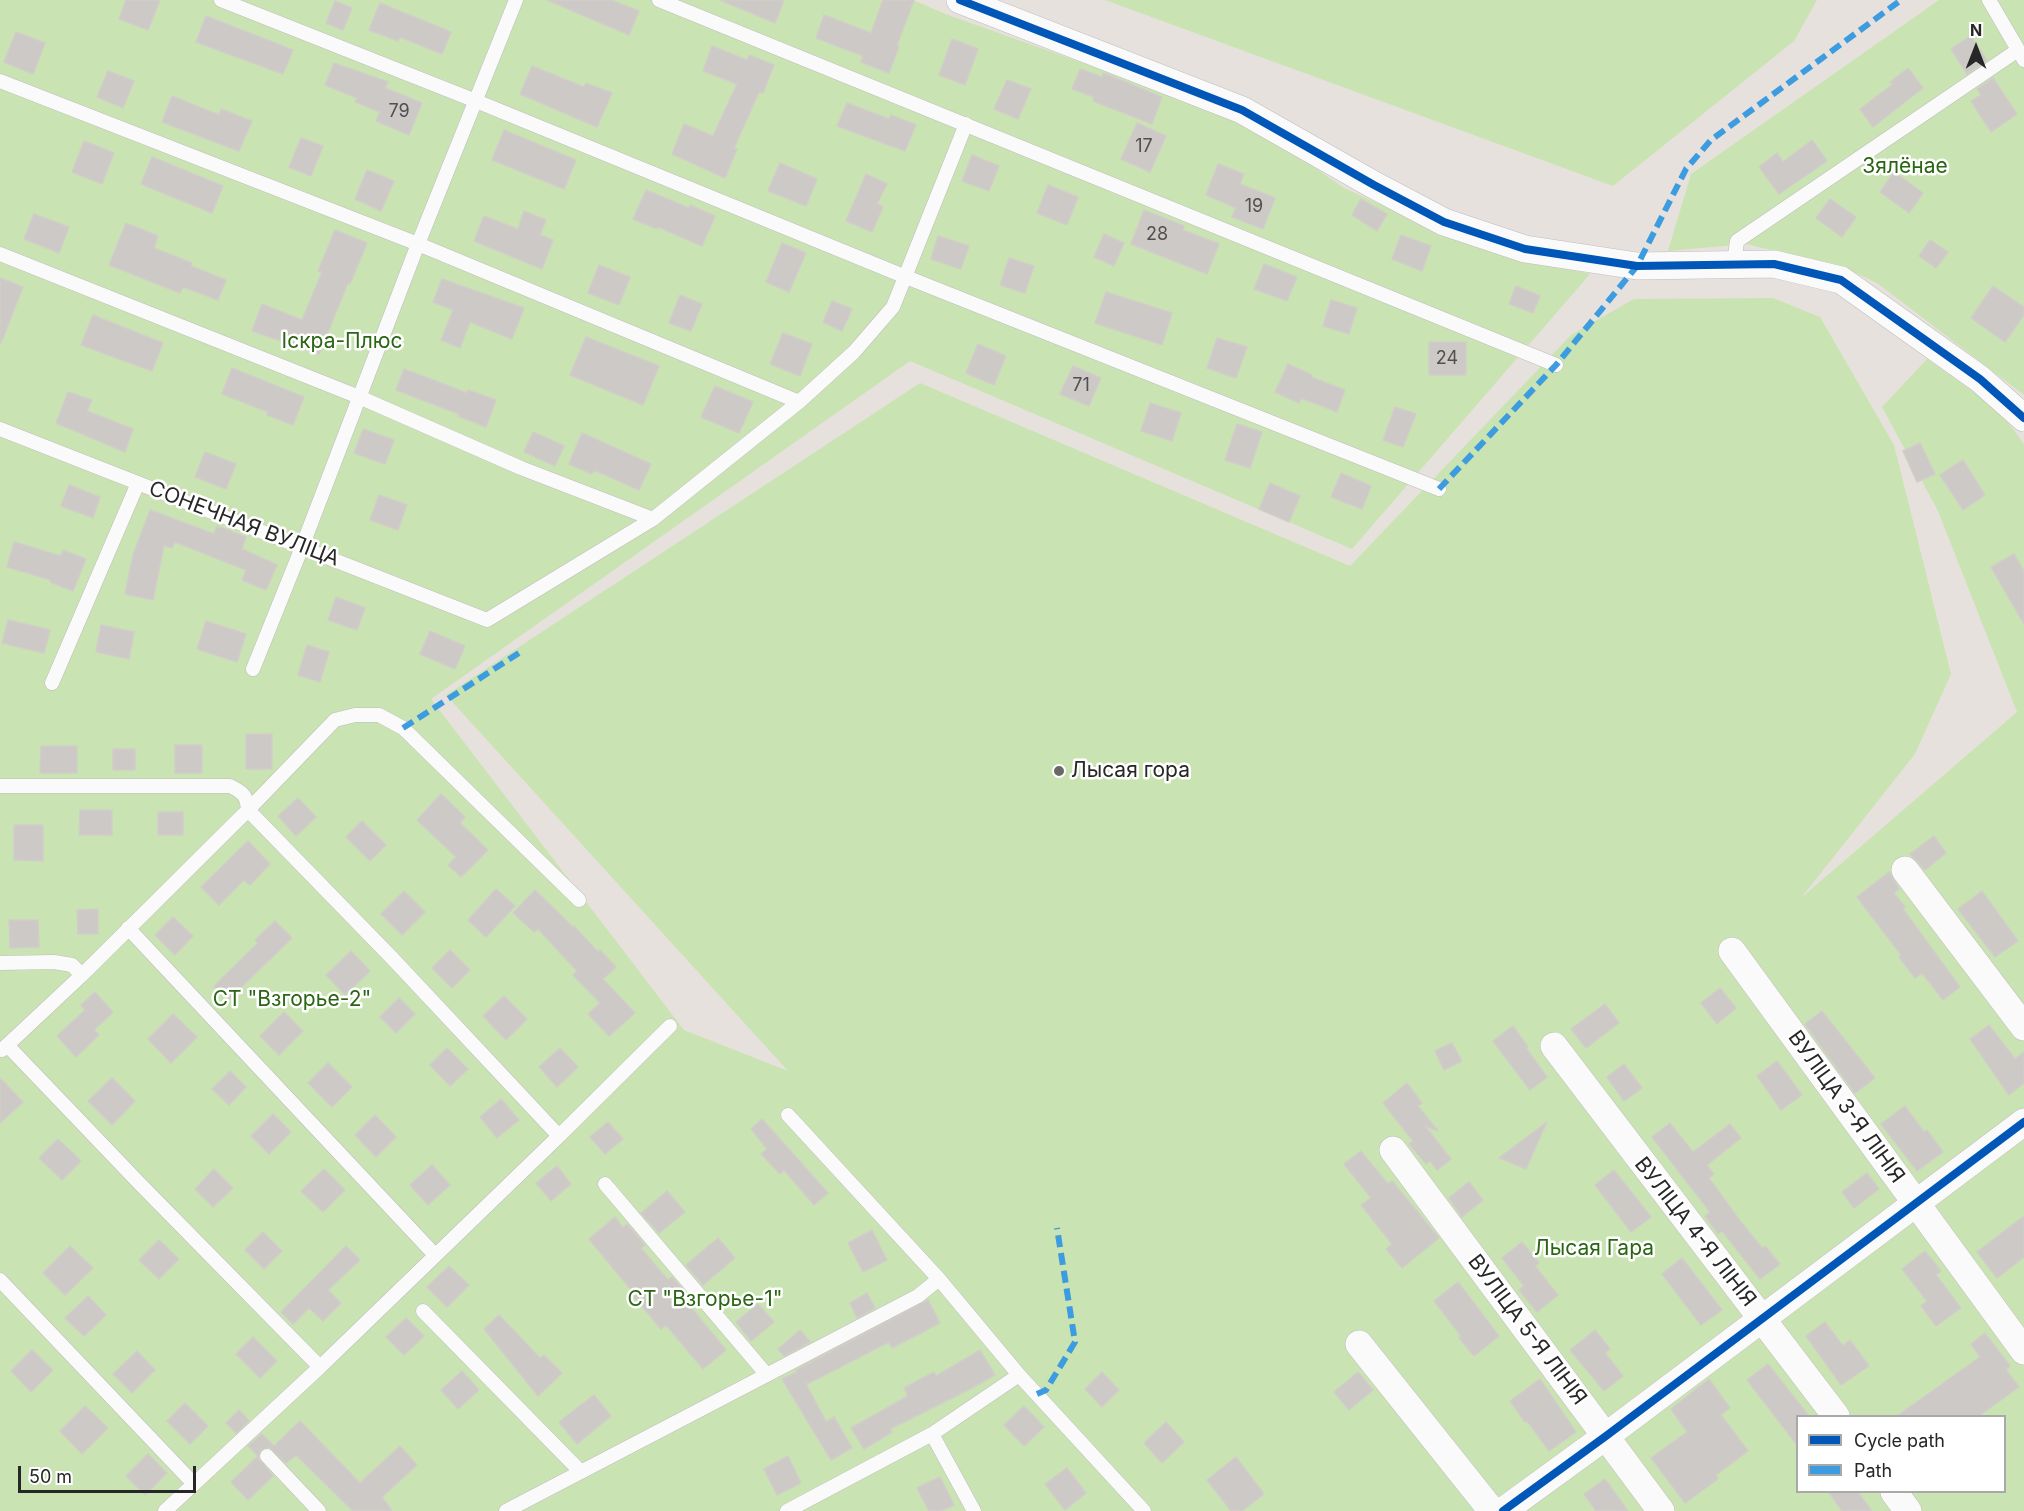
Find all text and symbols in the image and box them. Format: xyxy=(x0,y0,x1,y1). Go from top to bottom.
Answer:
north arrow xyxy=(1946,18,2006,78)
text: N xyxy=(1970,20,1982,40)
house number: 79 xyxy=(388,101,410,123)
house number: 17 xyxy=(1135,136,1153,158)
park label: Зялёнае xyxy=(1862,154,1948,180)
house number: 19 xyxy=(1245,196,1263,218)
house number: 28 xyxy=(1146,224,1168,246)
park label: Іскра-Плюс xyxy=(282,329,402,355)
house number: 24 xyxy=(1436,348,1458,370)
house number: 71 xyxy=(1072,375,1090,397)
street label: СОНЕЧНАЯ ВУЛІЦА xyxy=(145,476,343,572)
place label: Лысая гора xyxy=(1071,758,1190,784)
marker: Лысая гора xyxy=(1052,764,1066,778)
park label: СТ "Взгорье-2" xyxy=(213,987,371,1013)
street label: ВУЛІЦА 3-Я ЛІНІЯ xyxy=(1782,1026,1910,1188)
street label: ВУЛІЦА 4-Я ЛІНІЯ xyxy=(1629,1152,1761,1312)
park label: Лысая Гара xyxy=(1534,1236,1654,1262)
street label: ВУЛІЦА 5-Я ЛІНІЯ xyxy=(1462,1250,1592,1410)
park label: СТ "Взгорье-1" xyxy=(628,1287,782,1313)
legend xyxy=(1796,1415,2006,1493)
text: Cycle path xyxy=(1854,1430,1945,1451)
scale bar xyxy=(21,1454,200,1492)
text: Path xyxy=(1854,1460,1892,1481)
text: 50 m xyxy=(29,1466,72,1487)

